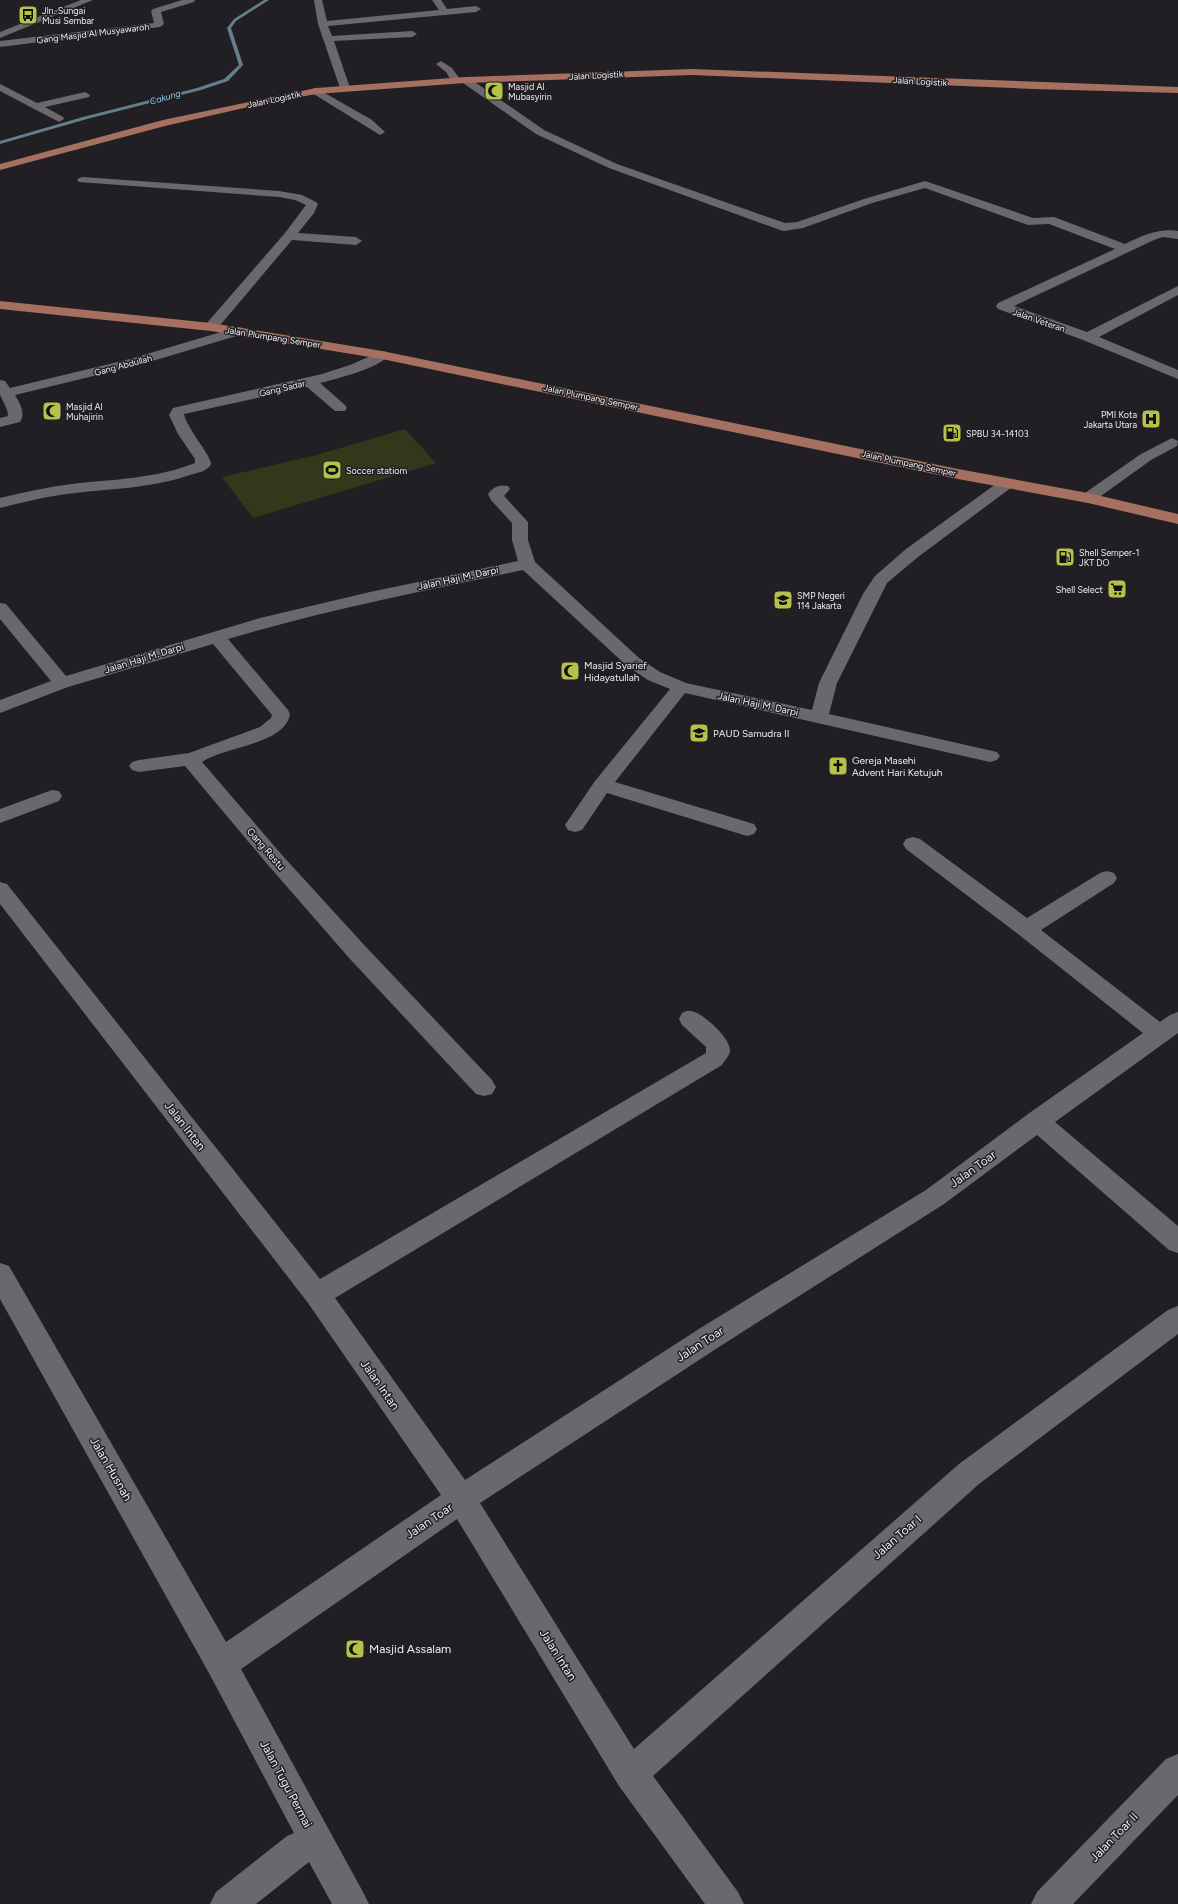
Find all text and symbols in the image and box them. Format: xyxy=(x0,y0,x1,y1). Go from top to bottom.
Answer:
bus stop icon: Jln. Sungai Musi Sembar xyxy=(17,4,39,26)
place label: Jln. Sungai Musi Sembar xyxy=(42,5,94,26)
street label: Gang Masjid Al Musyawaroh xyxy=(36,21,150,45)
street label: Jalan Logistik xyxy=(569,68,624,82)
street label: Jalan Logistik xyxy=(893,74,948,88)
mosque icon: Masjid Al Mubasyirin xyxy=(483,80,505,102)
place label: Masjid Al Mubasyirin xyxy=(508,81,552,102)
water label: Cakung xyxy=(148,87,182,107)
street label: Jalan Logistik xyxy=(246,88,302,110)
street label: Jalan Veteran xyxy=(1011,306,1067,334)
street label: Jalan Plumpang Semper xyxy=(224,324,322,350)
street label: Gang Abdullah xyxy=(93,352,153,378)
street label: Gang Sadar xyxy=(258,377,306,399)
street label: Jalan Plumpang Semper xyxy=(543,382,639,412)
mosque icon: Masjid Al Muhajirin xyxy=(41,400,63,422)
place label: Masjid Al Muhajirin xyxy=(66,401,103,422)
hospital icon: PMI Kota Jakarta Utara xyxy=(1140,408,1162,430)
place label: PMI Kota Jakarta Utara xyxy=(1084,409,1137,430)
fuel station icon: SPBU 34-14103 xyxy=(941,422,963,444)
place label: SPBU 34-14103 xyxy=(966,428,1029,439)
street label: Jalan Plumpang Semper xyxy=(861,448,957,478)
sports icon: Soccer statiom xyxy=(321,459,343,481)
place label: Soccer statiom xyxy=(346,465,408,476)
fuel station icon: Shell Semper-1 JKT DO xyxy=(1054,546,1076,568)
place label: Shell Semper-1 JKT DO xyxy=(1079,547,1140,568)
street label: Jalan Haji M. Darpi xyxy=(416,563,500,593)
supermarket icon: Shell Select xyxy=(1106,578,1128,600)
place label: Shell Select xyxy=(1056,584,1104,595)
school or university icon: SMP Negeri 114 Jakarta xyxy=(772,589,794,611)
place label: SMP Negeri 114 Jakarta xyxy=(797,590,845,611)
street label: Jalan Haji M. Darpi xyxy=(103,640,185,676)
place label: Masjid Syarief Hidayatullah xyxy=(584,659,647,684)
mosque icon: Masjid Syarief Hidayatullah xyxy=(559,660,581,682)
street label: Jalan Haji M. Darpi xyxy=(716,689,800,719)
school or university icon: PAUD Samudra II xyxy=(688,722,710,744)
place label: PAUD Samudra II xyxy=(713,727,790,740)
place label: Gereja Masehi Advent Hari Ketujuh xyxy=(852,754,943,779)
church icon: Gereja Masehi Advent Hari Ketujuh xyxy=(827,755,849,777)
street label: Gang Restu xyxy=(244,825,288,873)
street label: Jalan Intan xyxy=(162,1099,209,1153)
street label: Jalan Toar xyxy=(947,1148,999,1190)
street label: Jalan Toar xyxy=(674,1323,726,1365)
street label: Jalan Intan xyxy=(358,1357,403,1413)
street label: Jalan Husnah xyxy=(87,1435,135,1504)
street label: Jalan Toar xyxy=(403,1500,455,1542)
street label: Jalan Toar I xyxy=(870,1512,924,1562)
street label: Jalan Intan xyxy=(537,1627,579,1684)
mosque icon: Masjid Assalam xyxy=(344,1638,366,1660)
place label: Masjid Assalam xyxy=(369,1642,451,1656)
street label: Jalan Tugu Permai xyxy=(257,1738,315,1830)
street label: Jalan Toar II xyxy=(1087,1809,1141,1865)

